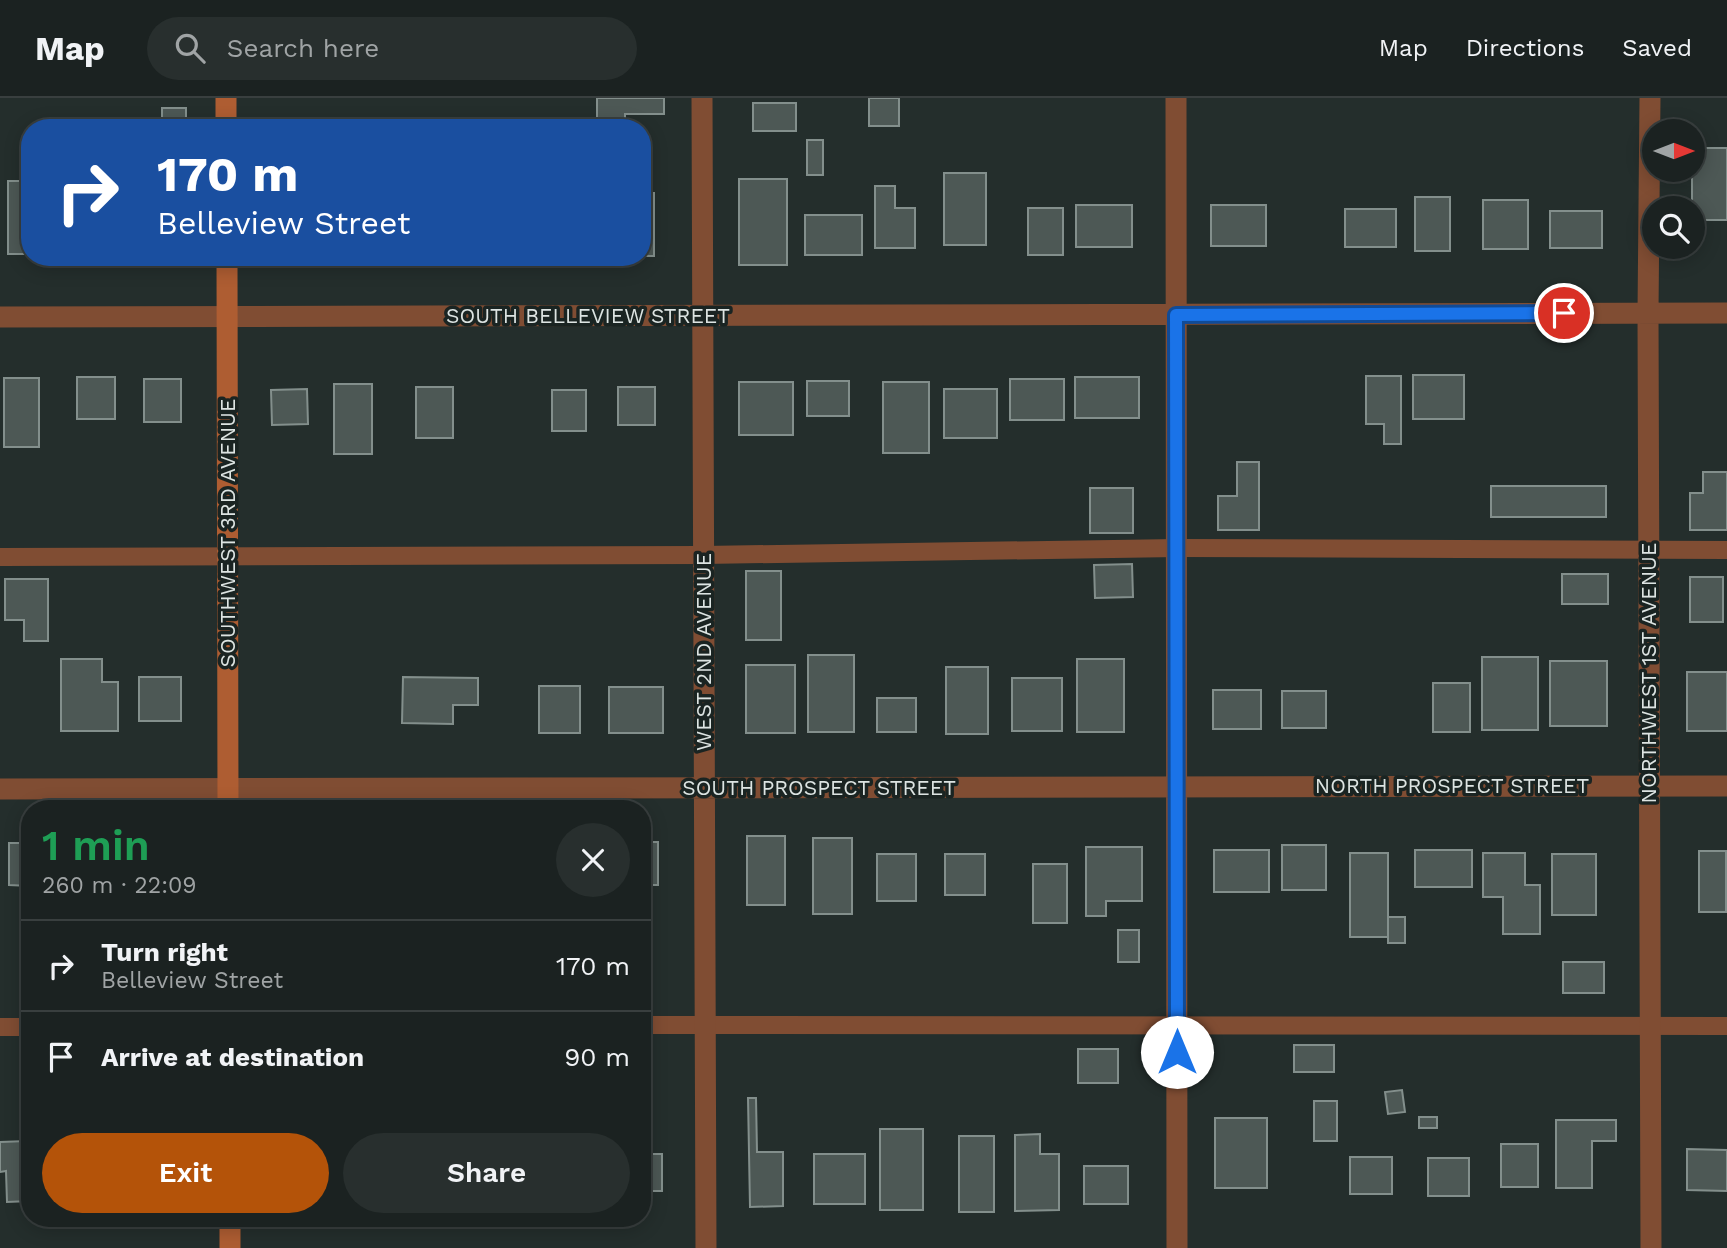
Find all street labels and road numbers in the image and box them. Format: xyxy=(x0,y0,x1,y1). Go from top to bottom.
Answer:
street label: SOUTH BELLEVIEW STREET xyxy=(446,303,730,328)
street label: SOUTHWEST 3RD AVENUE xyxy=(215,399,240,667)
street label: NORTHWEST 1ST AVENUE xyxy=(1636,543,1661,803)
street label: WEST 2ND AVENUE xyxy=(691,553,716,751)
street label: NORTH PROSPECT STREET xyxy=(1315,773,1589,798)
street label: SOUTH PROSPECT STREET xyxy=(682,775,956,800)

